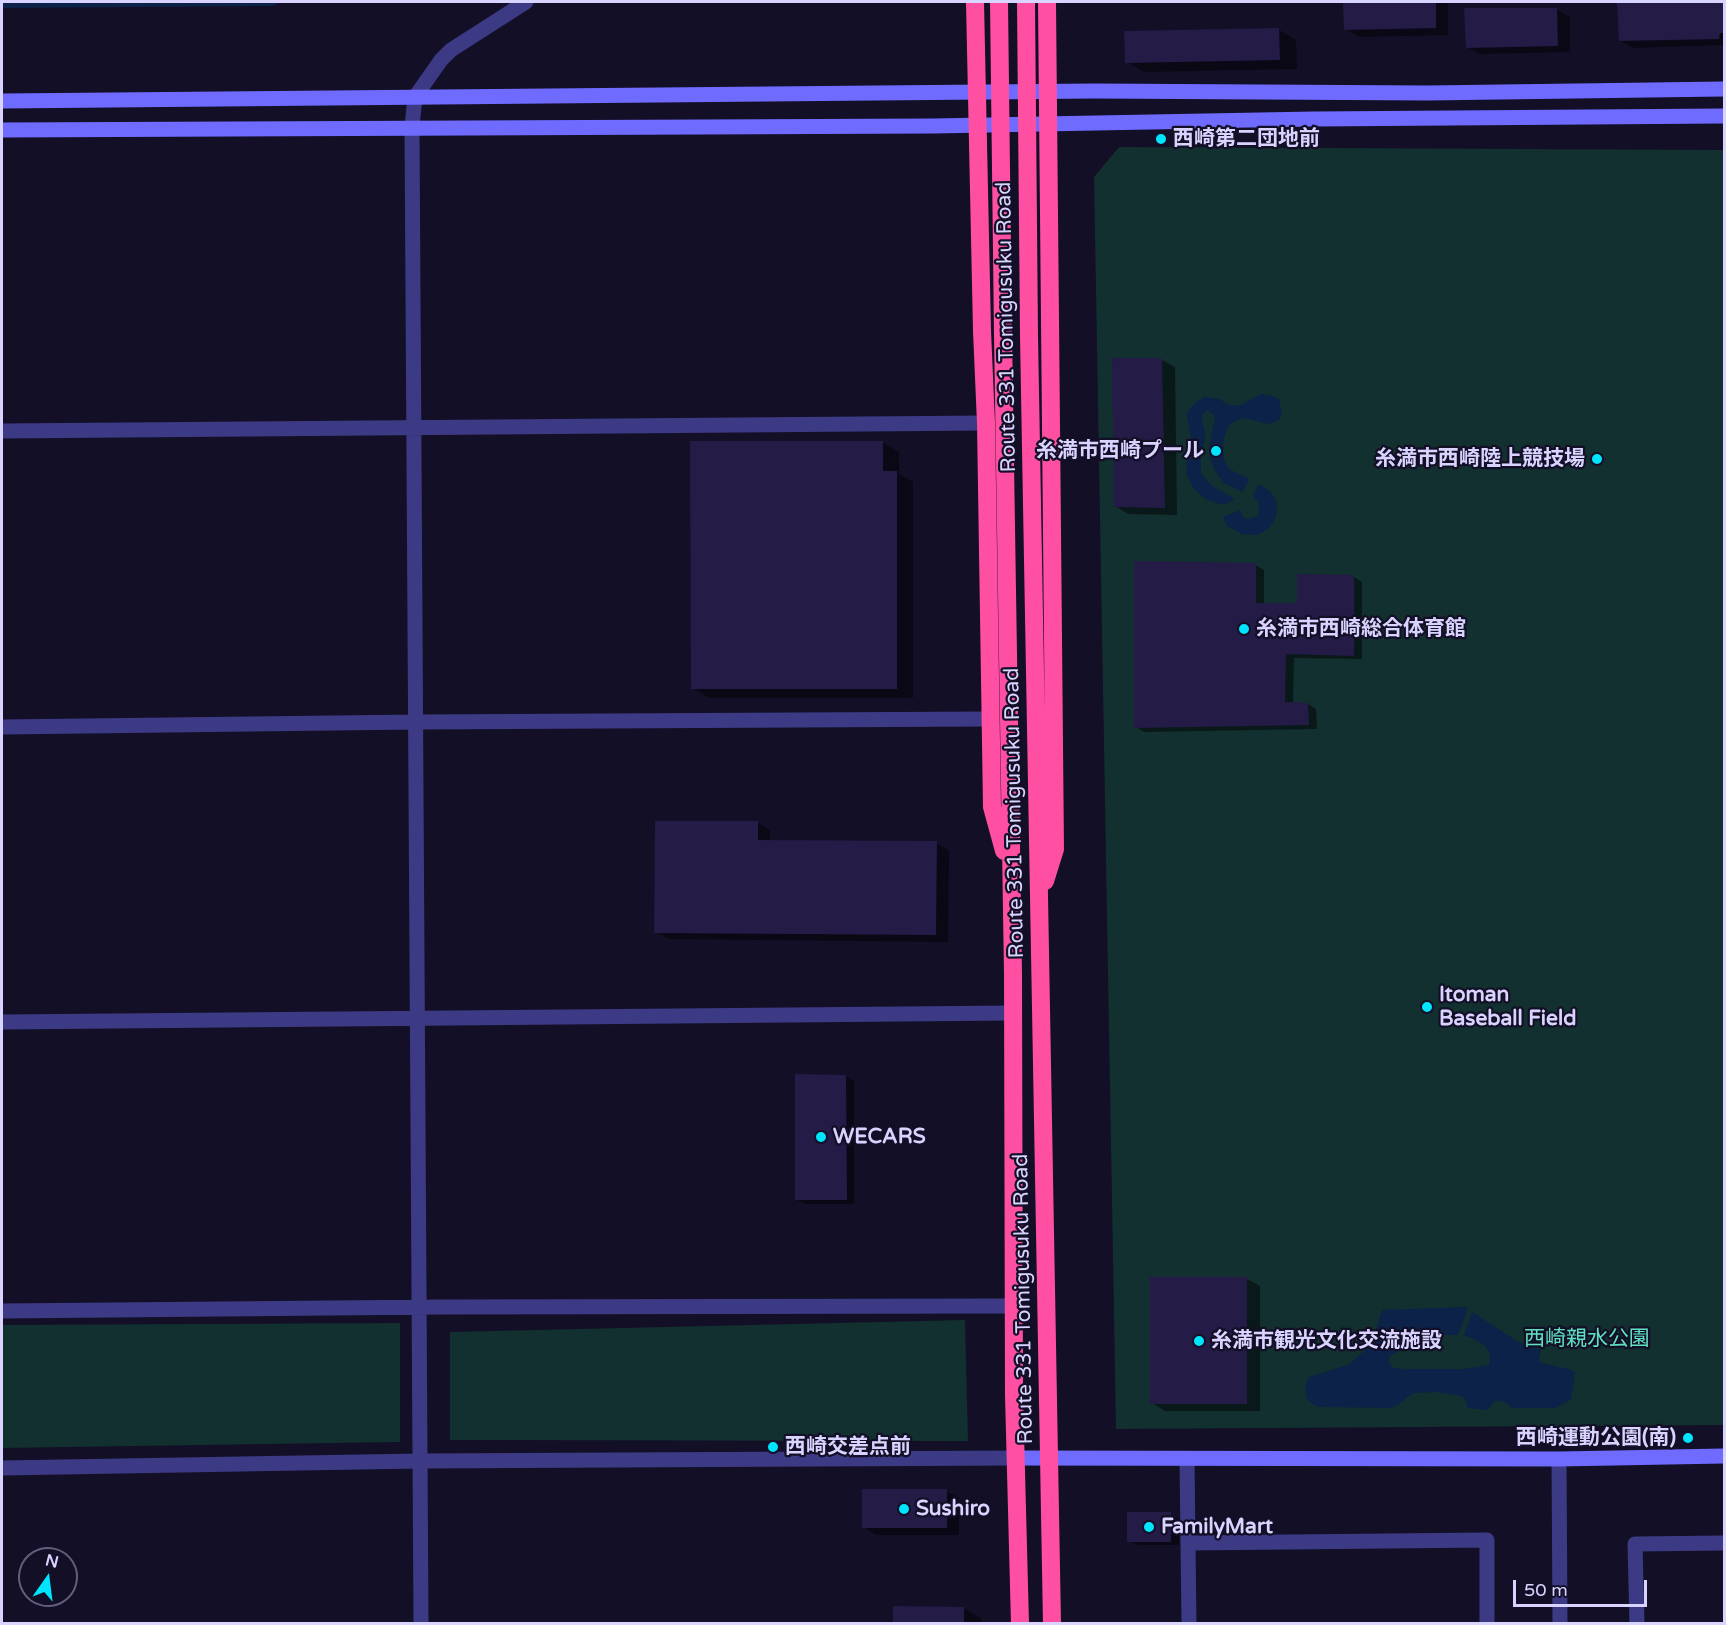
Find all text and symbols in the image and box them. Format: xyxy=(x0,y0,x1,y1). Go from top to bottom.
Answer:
place label: 西崎第二団地前 xyxy=(1173,126,1320,152)
marker: 西崎第二団地前 xyxy=(1154,132,1168,146)
street label: Route 331 Tomigusuku Road xyxy=(992,181,1022,473)
place label: 糸満市西崎プール xyxy=(1036,438,1204,464)
marker: 糸満市西崎プール xyxy=(1209,444,1223,458)
place label: 糸満市西崎陸上競技場 xyxy=(1375,446,1585,472)
marker: 糸満市西崎陸上競技場 xyxy=(1590,452,1604,466)
place label: 糸満市西崎総合体育館 xyxy=(1256,616,1466,642)
marker: 糸満市西崎総合体育館 xyxy=(1237,622,1251,636)
street label: Route 331 Tomigusuku Road xyxy=(1000,667,1030,959)
place label: Itoman Baseball Field xyxy=(1439,982,1576,1032)
marker: Itoman Baseball Field xyxy=(1420,1000,1434,1014)
place label: WECARS xyxy=(833,1124,926,1150)
marker: WECARS xyxy=(814,1130,828,1144)
street label: Route 331 Tomigusuku Road xyxy=(1009,1153,1039,1445)
park label: 西崎親水公園 xyxy=(1524,1326,1650,1352)
place label: 糸満市観光文化交流施設 xyxy=(1211,1328,1442,1354)
marker: 糸満市観光文化交流施設 xyxy=(1192,1334,1206,1348)
place label: 西崎運動公園(南) xyxy=(1516,1425,1676,1451)
marker: 西崎運動公園(南) xyxy=(1681,1431,1695,1445)
place label: 西崎交差点前 xyxy=(785,1434,911,1460)
marker: 西崎交差点前 xyxy=(766,1440,780,1454)
place label: Sushiro xyxy=(916,1496,990,1522)
marker: Sushiro xyxy=(897,1502,911,1516)
place label: FamilyMart xyxy=(1161,1514,1273,1540)
marker: FamilyMart xyxy=(1142,1520,1156,1534)
north arrow xyxy=(18,1547,78,1607)
text: N xyxy=(43,1550,61,1573)
scale bar xyxy=(1516,1568,1650,1606)
text: 50 m xyxy=(1524,1579,1568,1601)

